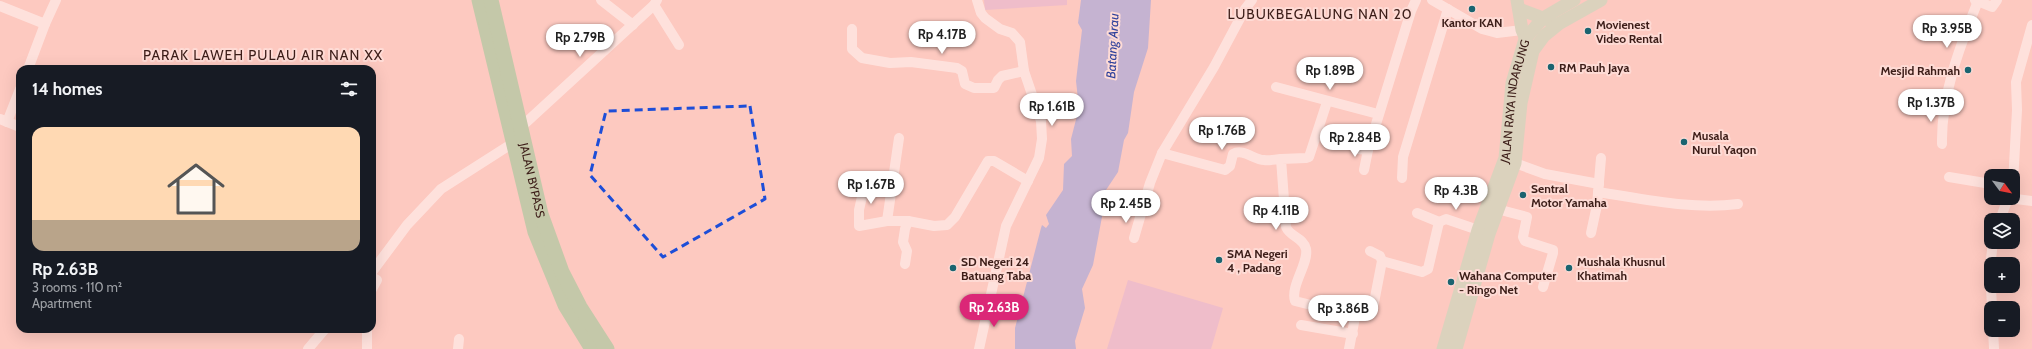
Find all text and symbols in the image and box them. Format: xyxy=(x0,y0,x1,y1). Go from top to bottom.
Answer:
marker: Kantor KAN xyxy=(1467,4,1477,14)
district label: LUBUKBEGALUNG NAN 20 xyxy=(1227,5,1413,23)
water label: Batang Arau xyxy=(1102,12,1122,79)
place label: Kantor KAN xyxy=(1441,15,1503,30)
pin: Rp 3.95B xyxy=(1906,15,1988,49)
place label: Movienest Video Rental xyxy=(1596,17,1662,46)
text: Rp 3.95B xyxy=(1922,20,1972,36)
pin: Rp 4.17B xyxy=(901,21,983,55)
pin: Rp 2.79B xyxy=(539,24,621,58)
text: Rp 4.17B xyxy=(918,26,966,42)
marker: Movienest Video Rental xyxy=(1583,26,1593,36)
text: Rp 2.79B xyxy=(555,29,605,45)
street label: JALAN RAYA INDARUNG xyxy=(1496,37,1532,166)
district label: PARAK LAWEH PULAU AIR NAN XX xyxy=(143,46,383,64)
pin: Rp 1.89B xyxy=(1289,57,1371,91)
place label: RM Pauh Jaya xyxy=(1559,60,1629,75)
text: Rp 1.89B xyxy=(1305,62,1355,78)
marker: RM Pauh Jaya xyxy=(1546,62,1556,72)
place label: Mesjid Rahmah xyxy=(1881,63,1960,78)
marker: Mesjid Rahmah xyxy=(1963,65,1973,75)
icon: filters xyxy=(338,78,360,100)
text: 14 homes xyxy=(32,79,102,99)
pin: Rp 1.37B xyxy=(1890,89,1972,123)
pin: Rp 1.61B xyxy=(1011,93,1093,127)
text: Rp 1.37B xyxy=(1907,94,1955,110)
text: Rp 1.61B xyxy=(1029,98,1075,114)
pin: Rp 1.76B xyxy=(1181,117,1263,151)
text: Rp 1.76B xyxy=(1198,122,1246,138)
pin: Rp 2.84B xyxy=(1314,124,1396,158)
place label: Musala Nurul Yaqon xyxy=(1692,128,1756,157)
text: Rp 2.84B xyxy=(1329,129,1381,145)
marker: Musala Nurul Yaqon xyxy=(1679,137,1689,147)
street label: JALAN BYPASS xyxy=(517,140,549,219)
icon: home xyxy=(160,153,232,225)
north arrow xyxy=(1984,169,2020,205)
map controls xyxy=(1984,169,2020,337)
pin: Rp 1.67B xyxy=(830,171,912,205)
text: Rp 1.67B xyxy=(847,176,895,192)
pin: Rp 4.3B xyxy=(1419,177,1493,211)
place label: Sentral Motor Yamaha xyxy=(1531,181,1607,210)
text: Rp 4.3B xyxy=(1434,182,1478,198)
pin: Rp 2.45B xyxy=(1085,190,1167,224)
marker: Sentral Motor Yamaha xyxy=(1518,190,1528,200)
text: Rp 2.45B xyxy=(1100,195,1152,211)
pin: Rp 4.11B xyxy=(1235,197,1317,231)
text: Rp 4.11B xyxy=(1253,202,1299,218)
button: layers xyxy=(1984,213,2020,249)
place label: SMA Negeri 4 , Padang xyxy=(1227,246,1288,275)
place label: SD Negeri 24 Batuang Taba xyxy=(961,254,1031,283)
place label: Mushala Khusnul Khatimah xyxy=(1577,254,1665,283)
marker: SMA Negeri 4 , Padang xyxy=(1214,255,1224,265)
button: + xyxy=(1984,257,2020,293)
text: Rp 2.63B xyxy=(32,259,98,279)
marker: SD Negeri 24 Batuang Taba xyxy=(948,263,958,273)
marker: Mushala Khusnul Khatimah xyxy=(1564,263,1574,273)
place label: Wahana Computer - Ringo Net xyxy=(1459,268,1556,297)
marker: Wahana Computer - Ringo Net xyxy=(1446,277,1456,287)
text: 3 rooms · 110 m² xyxy=(32,279,122,295)
pin: Rp 2.63B xyxy=(953,294,1035,328)
text: Apartment xyxy=(32,295,92,311)
pin: Rp 3.86B xyxy=(1302,295,1384,329)
text: Rp 2.63B xyxy=(969,299,1019,315)
text: Rp 3.86B xyxy=(1317,300,1369,316)
button: − xyxy=(1984,301,2020,337)

